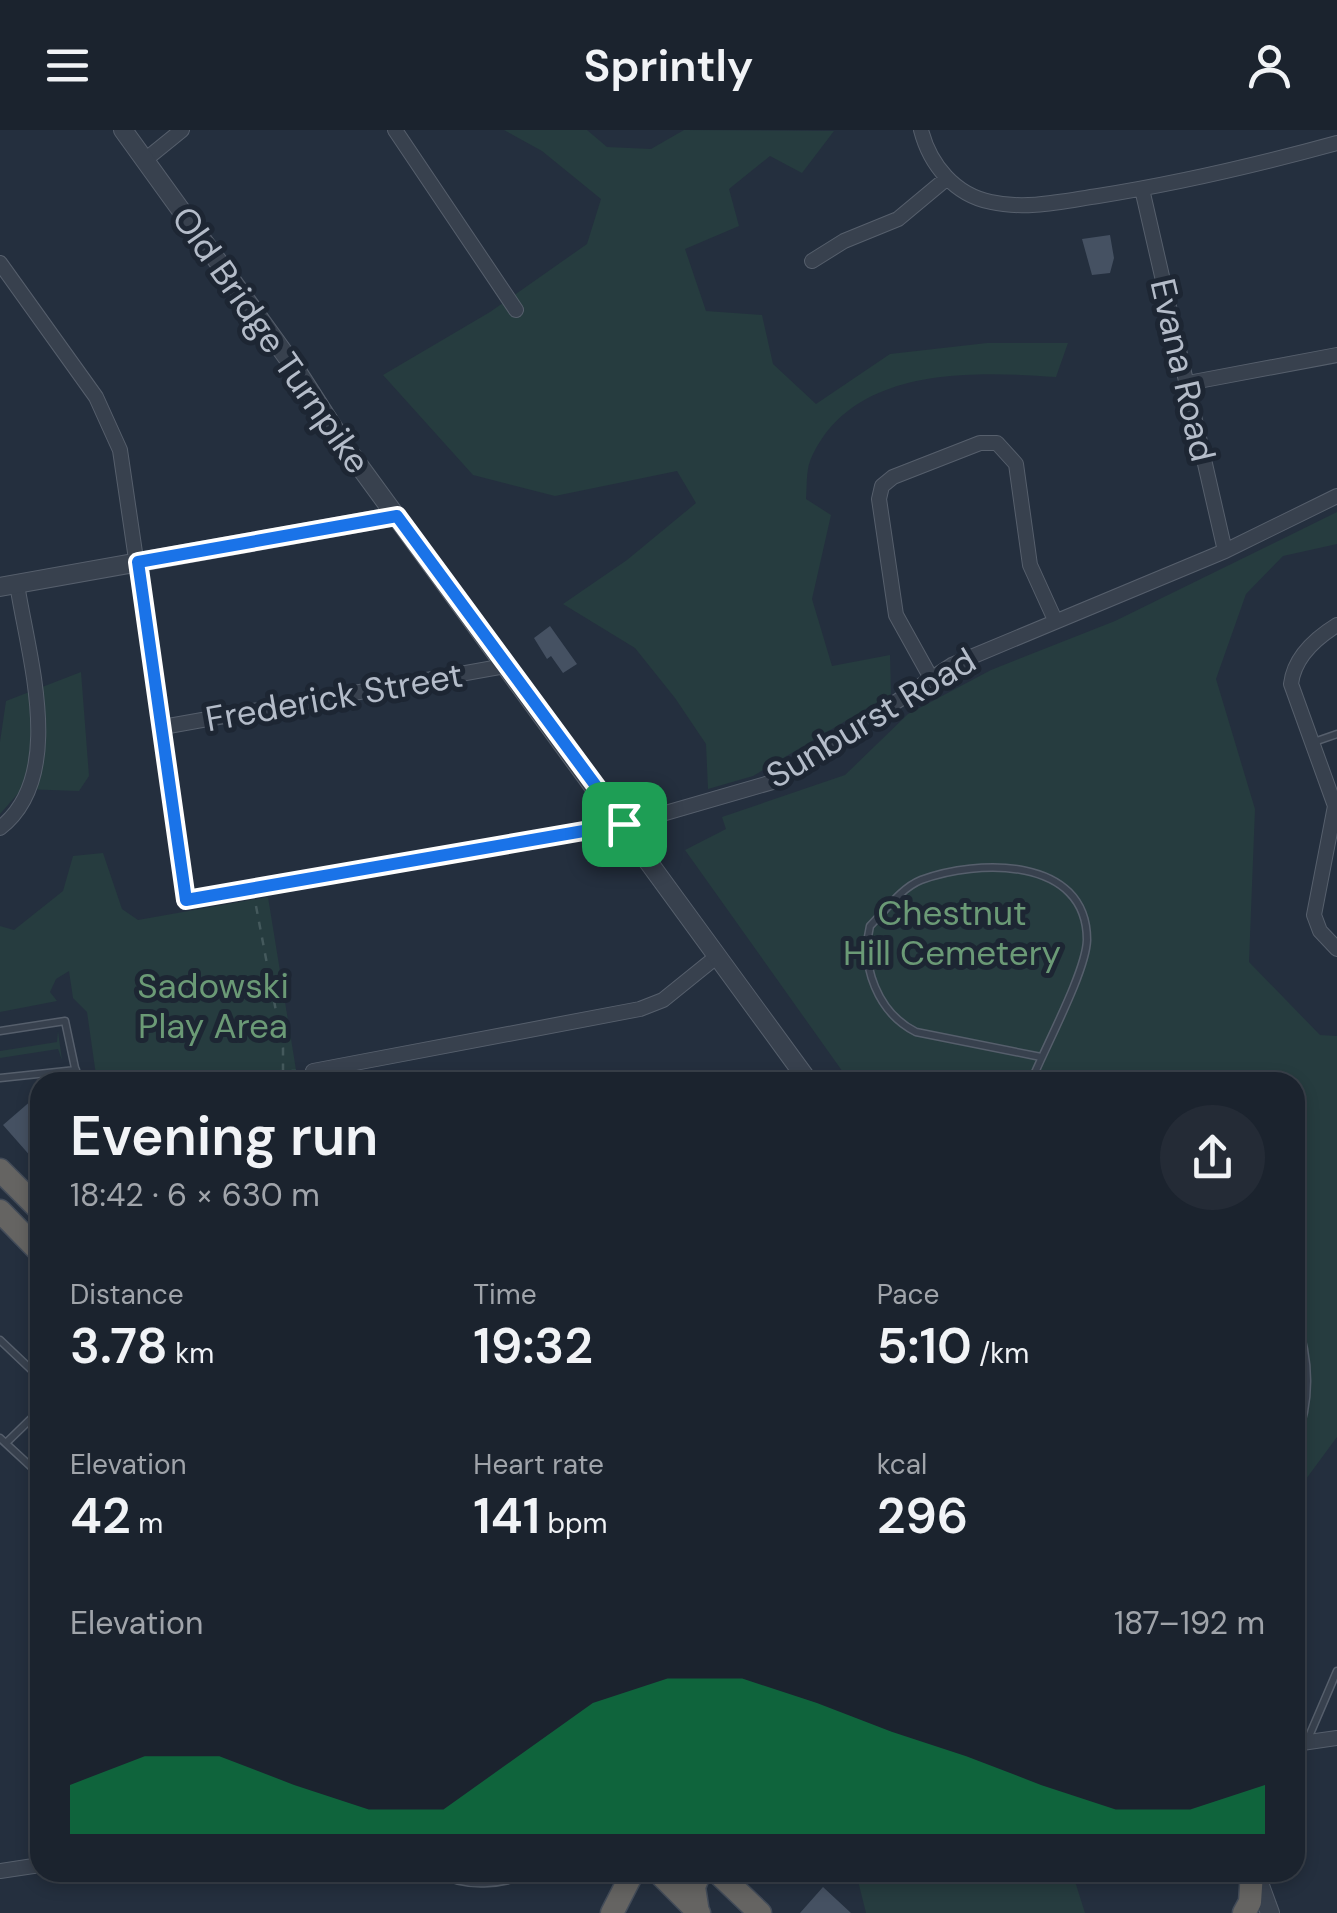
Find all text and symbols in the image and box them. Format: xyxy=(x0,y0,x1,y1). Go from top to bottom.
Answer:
text: Sprintly xyxy=(584,36,753,95)
icon: menu xyxy=(40,38,95,93)
icon: person xyxy=(1242,38,1297,93)
street label: Old Bridge Turnpike xyxy=(161,197,381,483)
street label: Evana Road xyxy=(1140,274,1226,466)
street label: Sunburst Road xyxy=(758,637,984,799)
street label: Frederick Street xyxy=(202,652,466,742)
pin xyxy=(582,782,667,867)
icon: arrive xyxy=(597,797,652,852)
park label: Chestnut Hill Cemetery xyxy=(843,890,1061,976)
park label: Sadowski Play Area xyxy=(137,963,289,1049)
text: Evening run xyxy=(70,1100,378,1172)
button: share xyxy=(1160,1105,1265,1210)
text: 18:42 · 6 × 630 m xyxy=(70,1174,320,1216)
text: Distance xyxy=(70,1276,184,1313)
text: Time xyxy=(473,1276,537,1313)
text: Pace xyxy=(877,1276,939,1313)
text: 3.78 xyxy=(70,1313,168,1379)
text: 19:32 xyxy=(473,1313,593,1379)
text: 5:10 xyxy=(877,1313,972,1379)
text: km xyxy=(168,1335,214,1372)
text: /km xyxy=(972,1335,1029,1372)
text: Elevation xyxy=(70,1446,187,1483)
text: Heart rate xyxy=(473,1446,604,1483)
text: kcal xyxy=(877,1446,927,1483)
text: 42 xyxy=(70,1483,131,1549)
text: 141 xyxy=(473,1483,540,1549)
text: 296 xyxy=(877,1483,969,1549)
text: m xyxy=(131,1505,163,1542)
text: bpm xyxy=(540,1505,607,1542)
text: Elevation xyxy=(70,1602,203,1644)
text: 187–192 m xyxy=(1114,1602,1265,1644)

